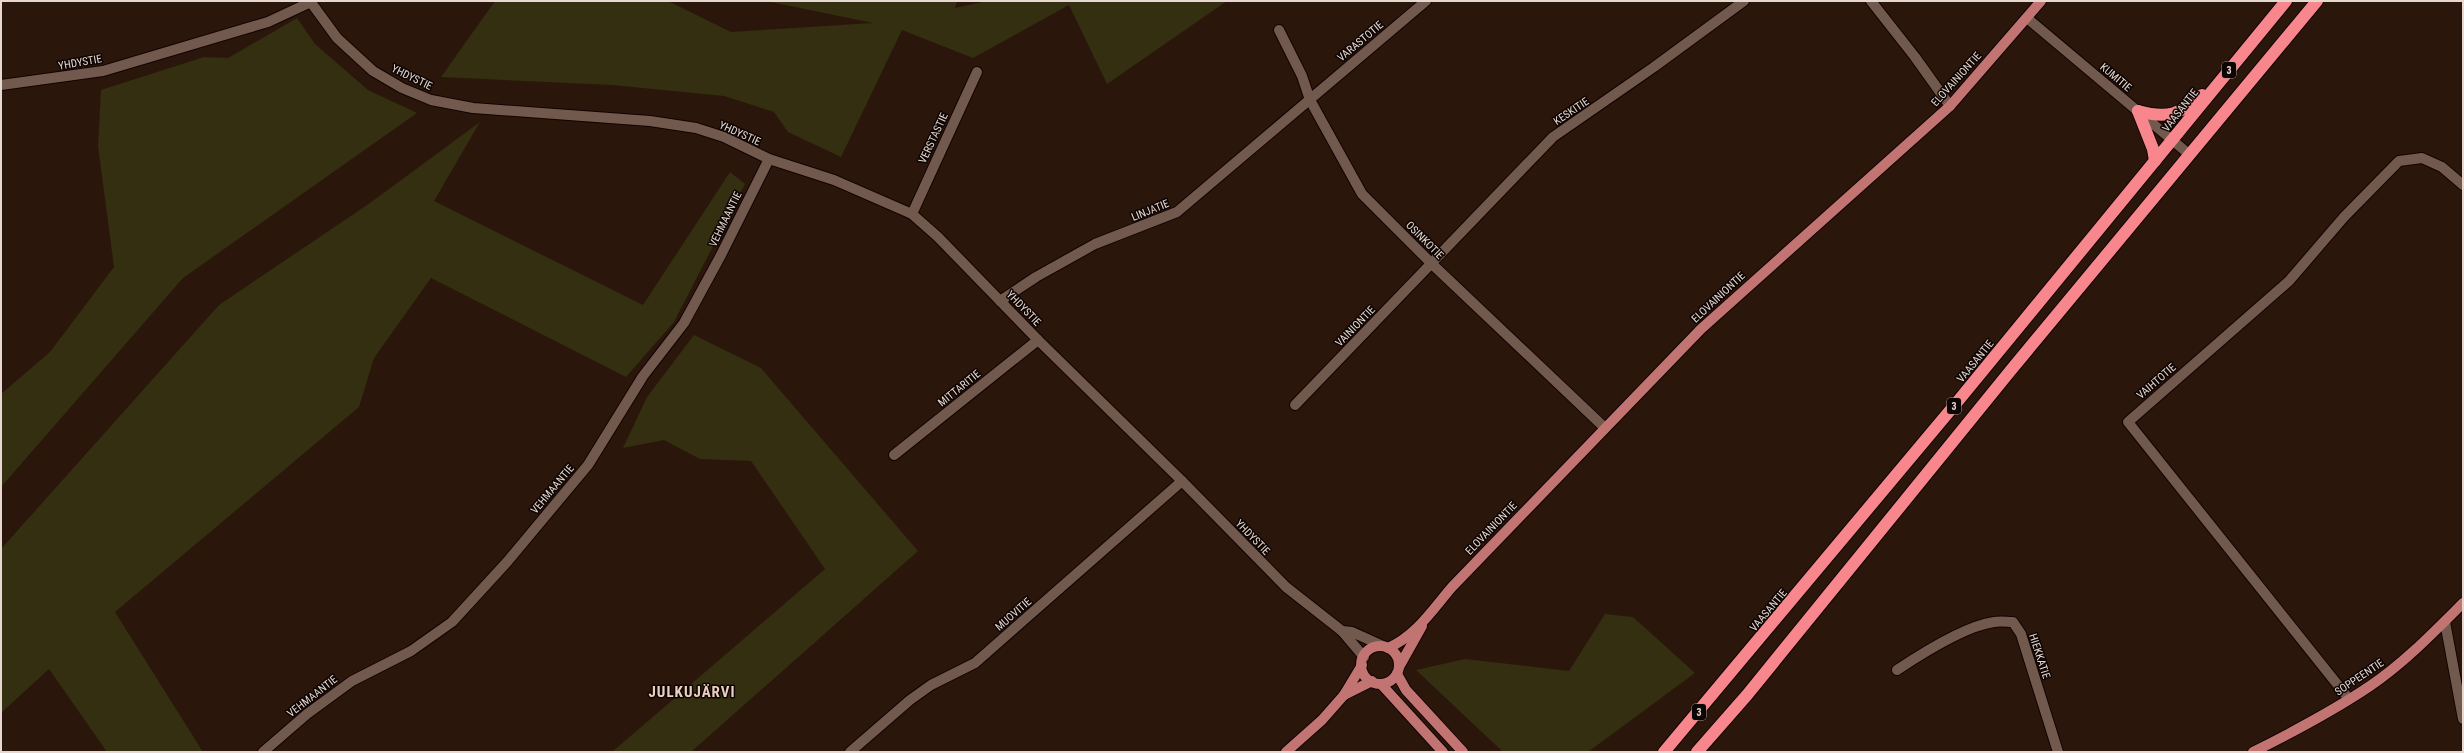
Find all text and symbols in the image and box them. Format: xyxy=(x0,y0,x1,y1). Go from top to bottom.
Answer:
street label: VARASTOTIE xyxy=(1335,18,1386,64)
street label: ELOVAINIONTIE xyxy=(1929,49,1984,109)
street label: YHDYSTIE xyxy=(57,52,103,73)
street label: KUMITIE xyxy=(2097,61,2134,95)
street label: YHDYSTIE xyxy=(389,62,435,93)
road number: 3 xyxy=(2222,62,2236,78)
street label: VAASANTIE xyxy=(2160,86,2202,134)
street label: KESKITIE xyxy=(1551,95,1592,128)
street label: VERSTASTIE xyxy=(916,110,951,166)
street label: YHDYSTIE xyxy=(717,119,763,149)
street label: VEHMAANTIE xyxy=(706,189,745,249)
street label: LINJATIE xyxy=(1129,197,1171,224)
street label: OSINKOTIE xyxy=(1403,219,1447,262)
street label: ELOVAINIONTIE xyxy=(1689,269,1748,325)
street label: YHDYSTIE xyxy=(1004,288,1044,329)
street label: VAINIONTIE xyxy=(1333,303,1378,349)
street label: VAASANTIE xyxy=(1954,337,1997,385)
street label: VAIHTOTIE xyxy=(2134,361,2179,402)
street label: MITTARITIE xyxy=(936,367,984,409)
road number: 3 xyxy=(1947,398,1961,414)
street label: VEHMAANTIE xyxy=(528,462,577,517)
street label: ELOVAINIONTIE xyxy=(1463,499,1520,557)
street label: YHDYSTIE xyxy=(1233,517,1273,558)
street label: VAASANTIE xyxy=(1747,586,1790,634)
street label: MUOVITIE xyxy=(993,595,1034,634)
street label: HIEKKATIE xyxy=(2026,632,2053,681)
street label: SOPPEENTIE xyxy=(2332,656,2387,698)
street label: VEHMAANTIE xyxy=(285,672,340,720)
district label: JULKUJÄRVI xyxy=(649,683,735,701)
road number: 3 xyxy=(1692,704,1706,720)

